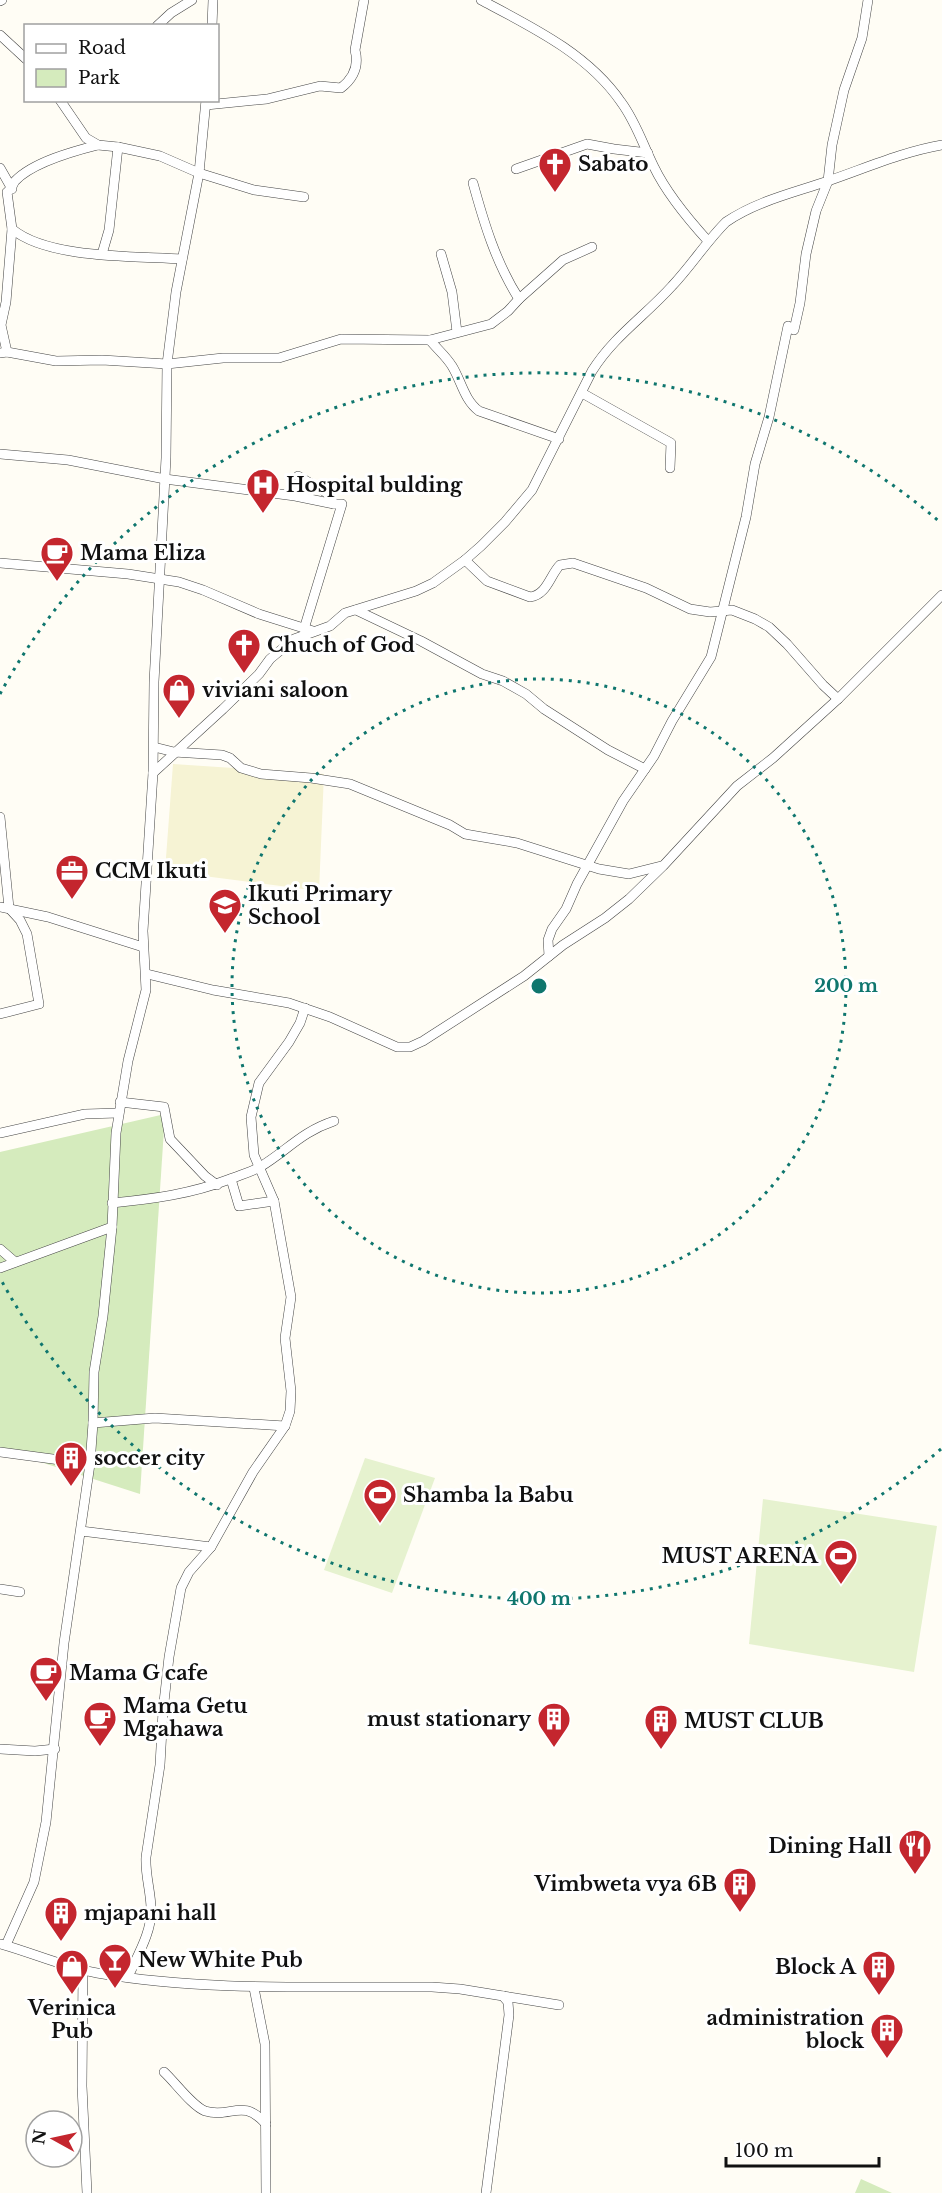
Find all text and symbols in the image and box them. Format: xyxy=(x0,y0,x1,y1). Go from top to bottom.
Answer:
legend xyxy=(24,24,219,102)
text: Road xyxy=(78,37,126,59)
text: Park xyxy=(78,67,120,89)
church icon: Sabato xyxy=(537,146,573,193)
place label: Sabato xyxy=(578,152,649,176)
hospital icon: Hospital bulding xyxy=(245,467,281,514)
place label: Hospital bulding xyxy=(286,473,463,497)
cafe icon: Mama Eliza xyxy=(39,535,75,582)
place label: Mama Eliza xyxy=(80,541,206,565)
church icon: Chuch of God xyxy=(226,627,262,674)
place label: Chuch of God xyxy=(267,633,415,657)
shop icon: viviani saloon xyxy=(161,672,197,719)
place label: viviani saloon xyxy=(202,678,349,702)
office icon: CCM Ikuti xyxy=(54,853,90,900)
place label: CCM Ikuti xyxy=(95,859,207,883)
place label: Ikuti Primary School xyxy=(248,882,393,929)
school or university icon: Ikuti Primary School xyxy=(207,887,243,934)
text: 200 m xyxy=(814,975,878,997)
centre of rings xyxy=(529,976,549,996)
building icon: soccer city xyxy=(53,1440,89,1487)
place label: soccer city xyxy=(94,1446,206,1470)
sports icon: Shamba la Babu xyxy=(362,1477,398,1524)
place label: Shamba la Babu xyxy=(403,1483,573,1507)
sports icon: MUST ARENA xyxy=(823,1538,859,1585)
place label: MUST ARENA xyxy=(661,1544,819,1568)
text: 400 m xyxy=(507,1588,571,1610)
cafe icon: Mama G cafe xyxy=(28,1655,64,1702)
place label: Mama G cafe xyxy=(69,1661,208,1685)
place label: Mama Getu Mgahawa xyxy=(123,1694,247,1741)
cafe icon: Mama Getu Mgahawa xyxy=(82,1700,118,1747)
building icon: must stationary xyxy=(536,1701,572,1748)
building icon: MUST CLUB xyxy=(643,1703,679,1750)
place label: must stationary xyxy=(367,1707,532,1731)
place label: MUST CLUB xyxy=(684,1709,824,1733)
restaurant icon: Dining Hall xyxy=(897,1828,933,1875)
place label: Dining Hall xyxy=(768,1834,892,1858)
building icon: Vimbweta vya 6B xyxy=(722,1866,758,1913)
place label: Vimbweta vya 6B xyxy=(533,1872,717,1896)
building icon: mjapani hall xyxy=(43,1895,79,1942)
place label: mjapani hall xyxy=(84,1901,217,1925)
bar icon: New White Pub xyxy=(97,1942,133,1989)
shop icon: Verinica Pub xyxy=(54,1948,90,1995)
place label: New White Pub xyxy=(138,1948,303,1972)
building icon: Block A xyxy=(861,1949,897,1996)
place label: Block A xyxy=(775,1955,857,1979)
place label: Verinica Pub xyxy=(27,1996,116,2043)
place label: administration block xyxy=(707,2006,865,2053)
building icon: administration block xyxy=(869,2012,905,2059)
north arrow xyxy=(24,2109,84,2169)
text: N xyxy=(28,2128,50,2146)
scale bar xyxy=(726,2130,879,2168)
text: 100 m xyxy=(735,2140,793,2162)

